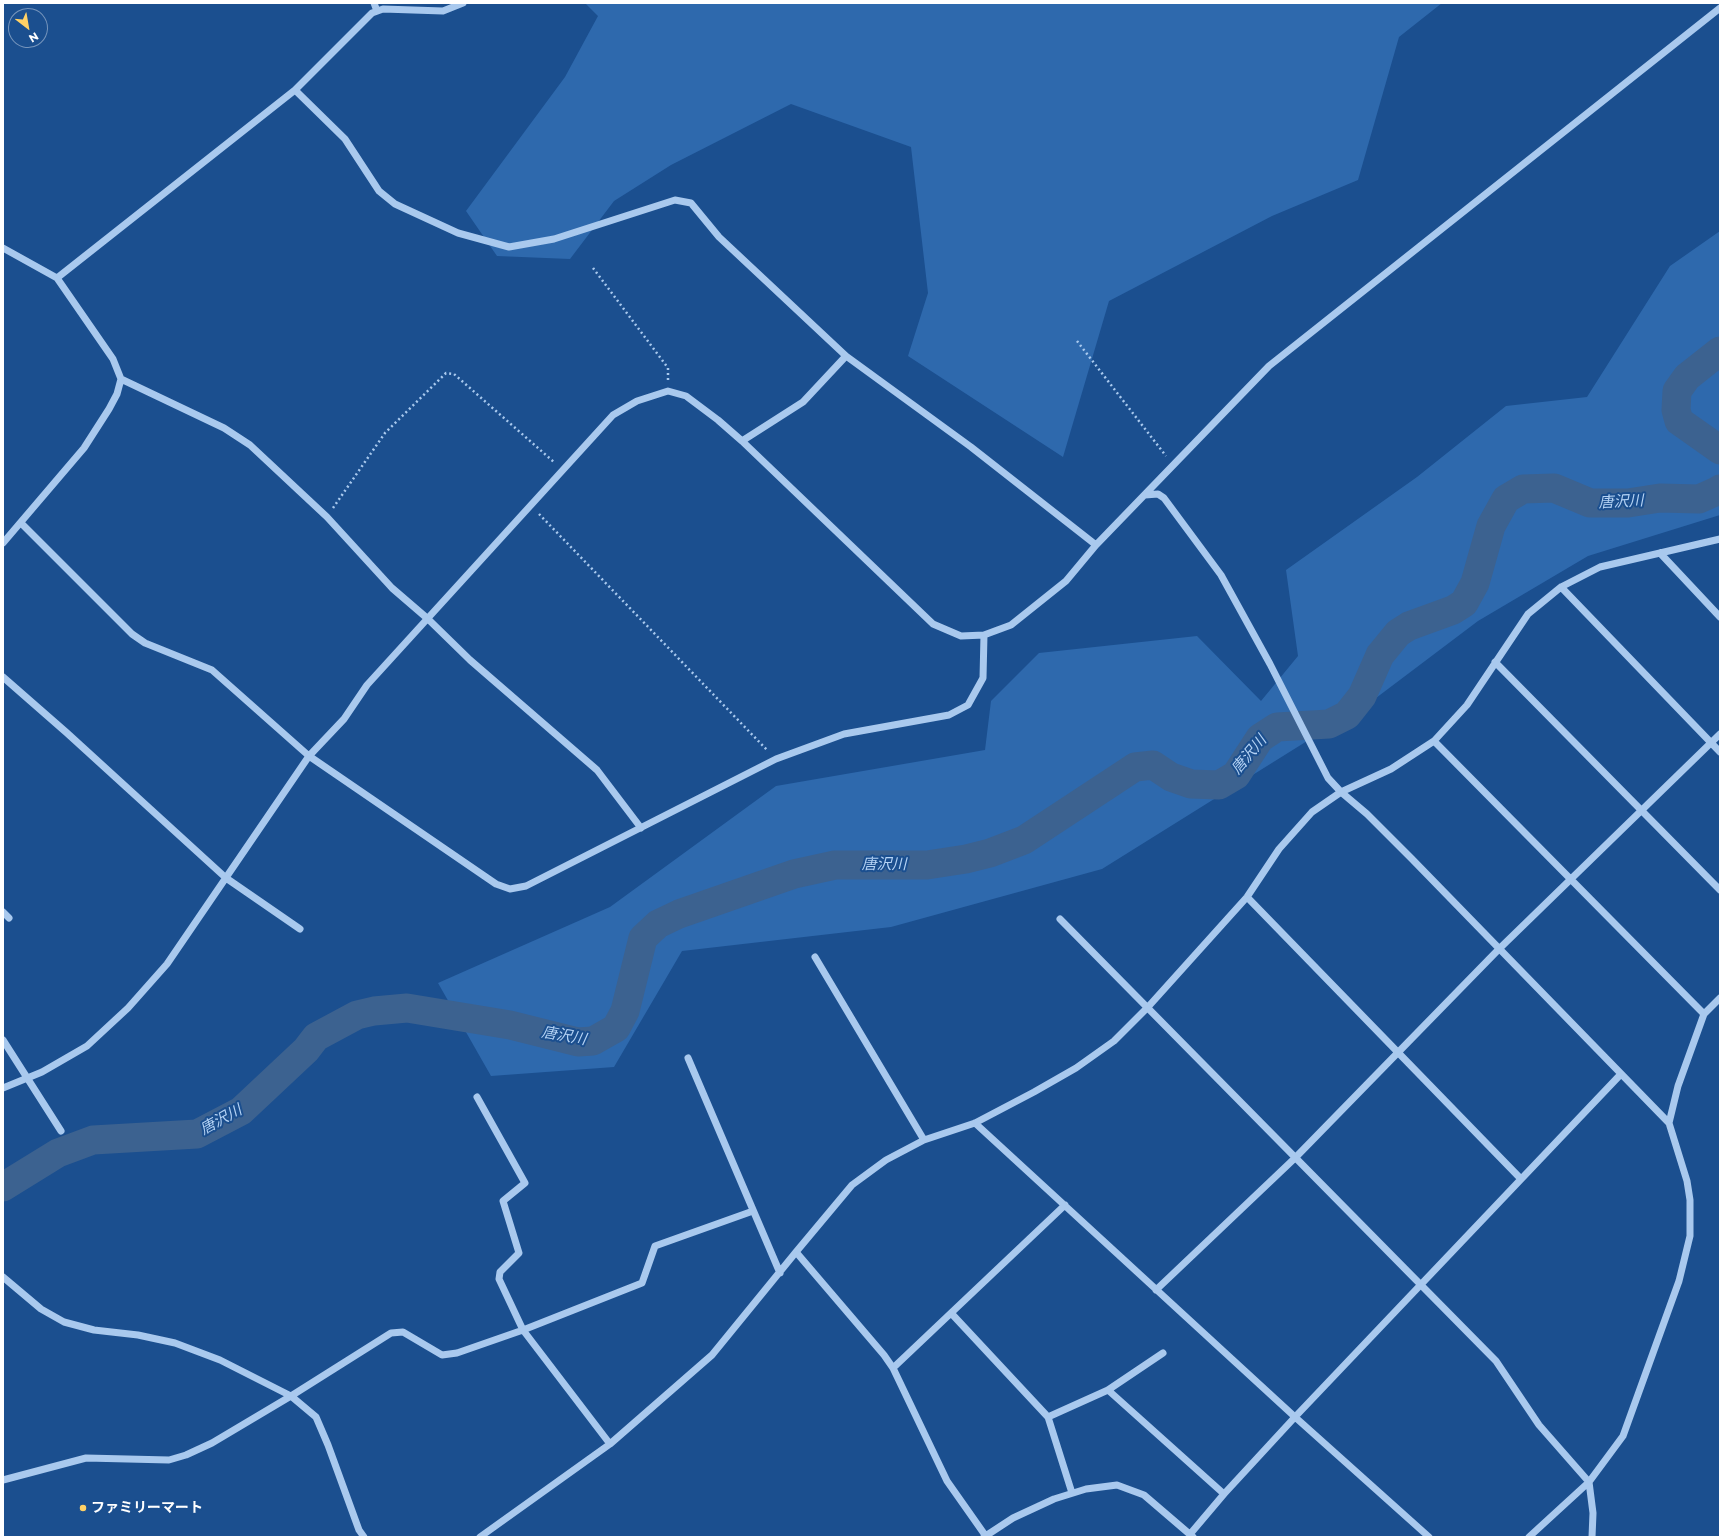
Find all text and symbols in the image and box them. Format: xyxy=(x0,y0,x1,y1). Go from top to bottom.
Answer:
north arrow xyxy=(8,8,48,48)
text: N xyxy=(26,29,41,46)
water label: 唐沢川 xyxy=(1598,492,1644,512)
water label: 唐沢川 xyxy=(1228,732,1270,778)
water label: 唐沢川 xyxy=(862,856,906,874)
water label: 唐沢川 xyxy=(540,1023,588,1049)
water label: 唐沢川 xyxy=(197,1101,245,1139)
place label: ファミリーマート xyxy=(91,1500,203,1516)
marker: ファミリーマート xyxy=(78,1503,88,1513)

